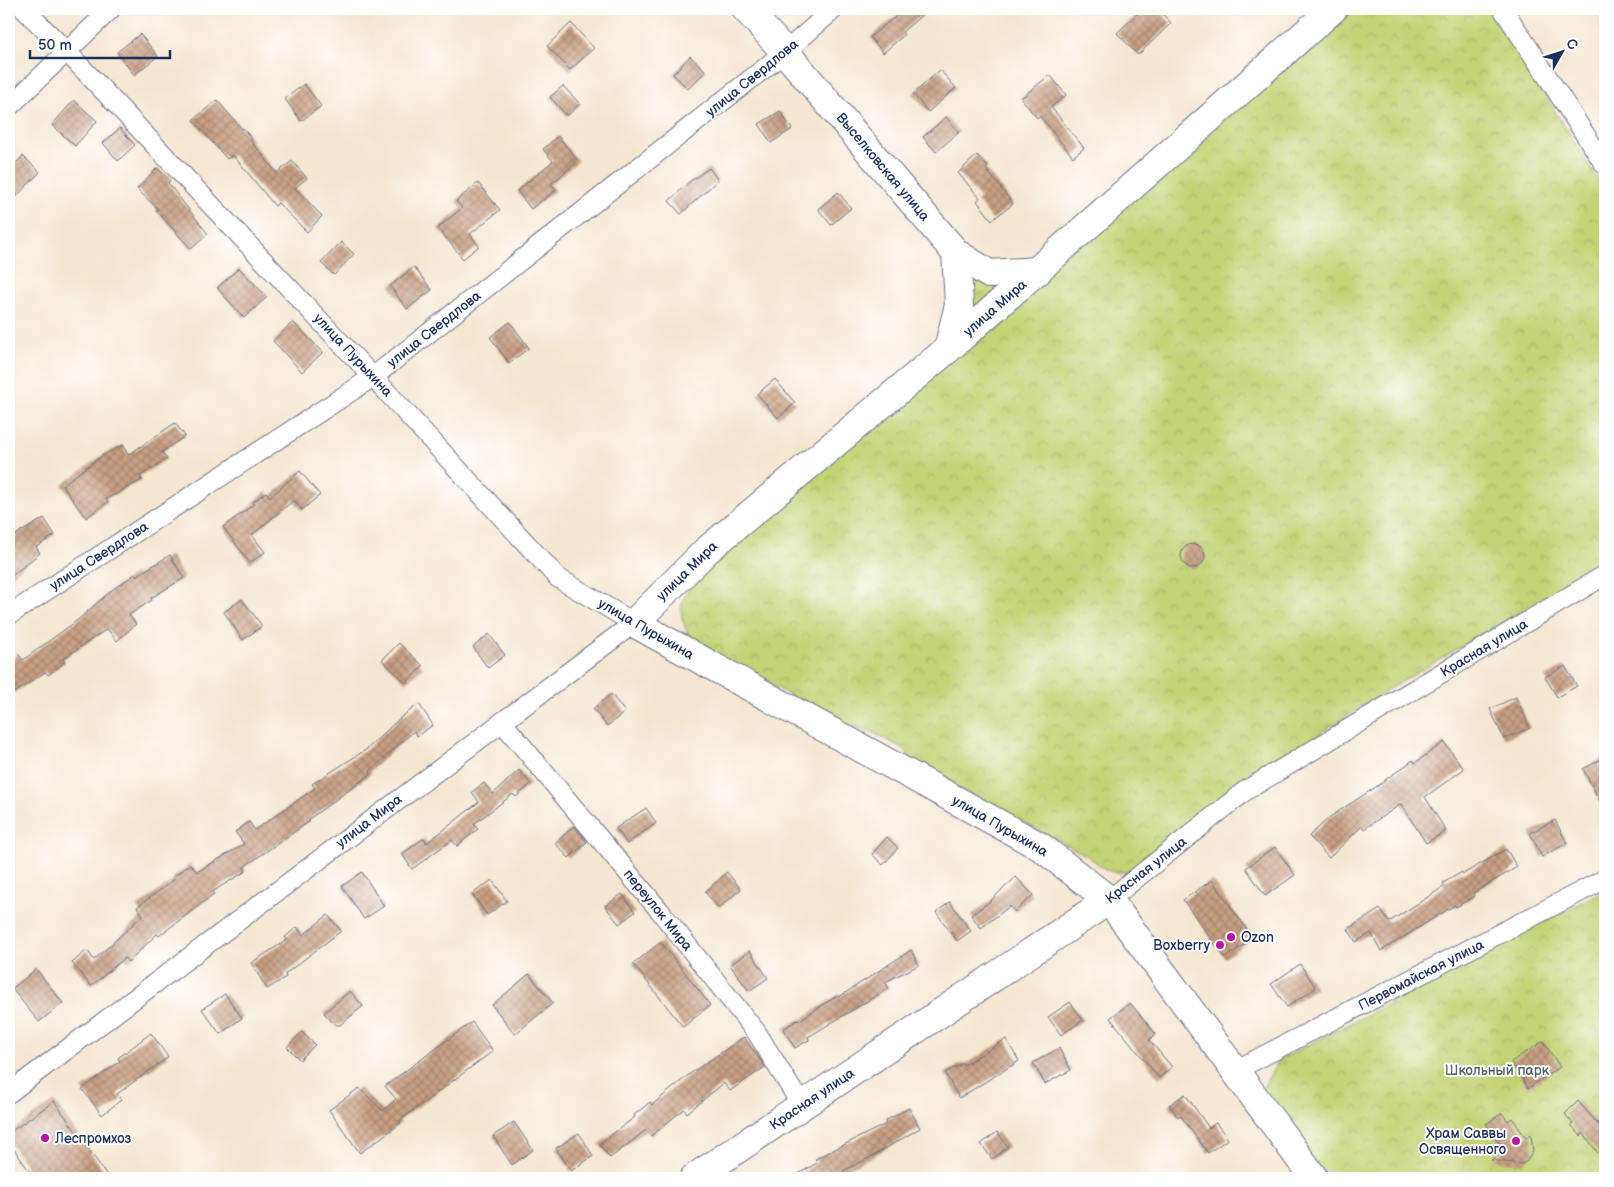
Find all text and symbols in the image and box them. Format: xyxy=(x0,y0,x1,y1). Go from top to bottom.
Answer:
scale bar xyxy=(30,28,170,60)
north arrow xyxy=(1536,28,1586,78)
street label: улица Свердлова xyxy=(702,35,802,120)
text: С xyxy=(1562,35,1582,53)
text: 50 m xyxy=(38,36,72,55)
street label: Выселковская улица xyxy=(833,109,934,225)
street label: улица Мира xyxy=(960,275,1031,340)
street label: улица Свердлова xyxy=(384,287,485,371)
street label: улица Пурыхина xyxy=(310,310,396,401)
street label: улица Свердлова xyxy=(47,517,152,594)
street label: улица Мира xyxy=(653,537,722,604)
street label: улица Пурыхина xyxy=(595,595,698,664)
street label: Красная улица xyxy=(1437,615,1531,681)
street label: улица Мира xyxy=(333,790,406,851)
street label: улица Пурыхина xyxy=(949,792,1052,861)
street label: Красная улица xyxy=(1102,833,1191,907)
street label: переулок Мира xyxy=(620,866,697,955)
place label: Ozon xyxy=(1241,929,1274,946)
marker: Ozon xyxy=(1225,931,1237,943)
street label: Первомайская улица xyxy=(1355,936,1487,1014)
place label: Boxberry xyxy=(1153,937,1211,954)
marker: Boxberry xyxy=(1214,939,1226,951)
park label: Школьный парк xyxy=(1445,1062,1550,1079)
street label: Красная улица xyxy=(766,1064,858,1134)
place label: Храм Саввы Освященного xyxy=(1419,1125,1506,1158)
place label: Леспромхоз xyxy=(54,1130,131,1147)
marker: Леспромхоз xyxy=(39,1132,51,1144)
marker: Храм Саввы Освященного xyxy=(1510,1135,1522,1147)

